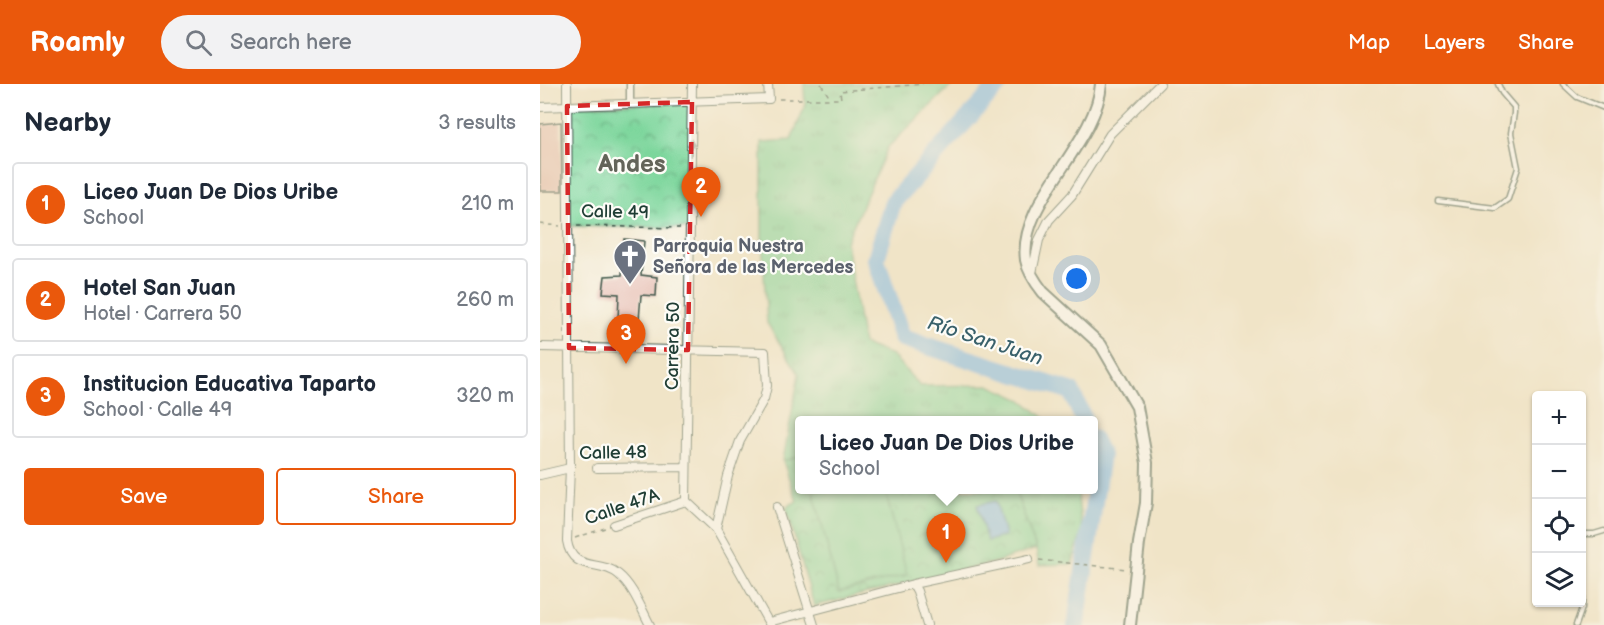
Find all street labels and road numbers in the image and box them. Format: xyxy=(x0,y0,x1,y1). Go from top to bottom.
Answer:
street label: Calle 49 xyxy=(581,201,649,223)
street label: Carrera 50 xyxy=(662,302,684,390)
street label: Calle 48 xyxy=(579,442,647,464)
street label: Calle 47A xyxy=(582,484,662,530)

